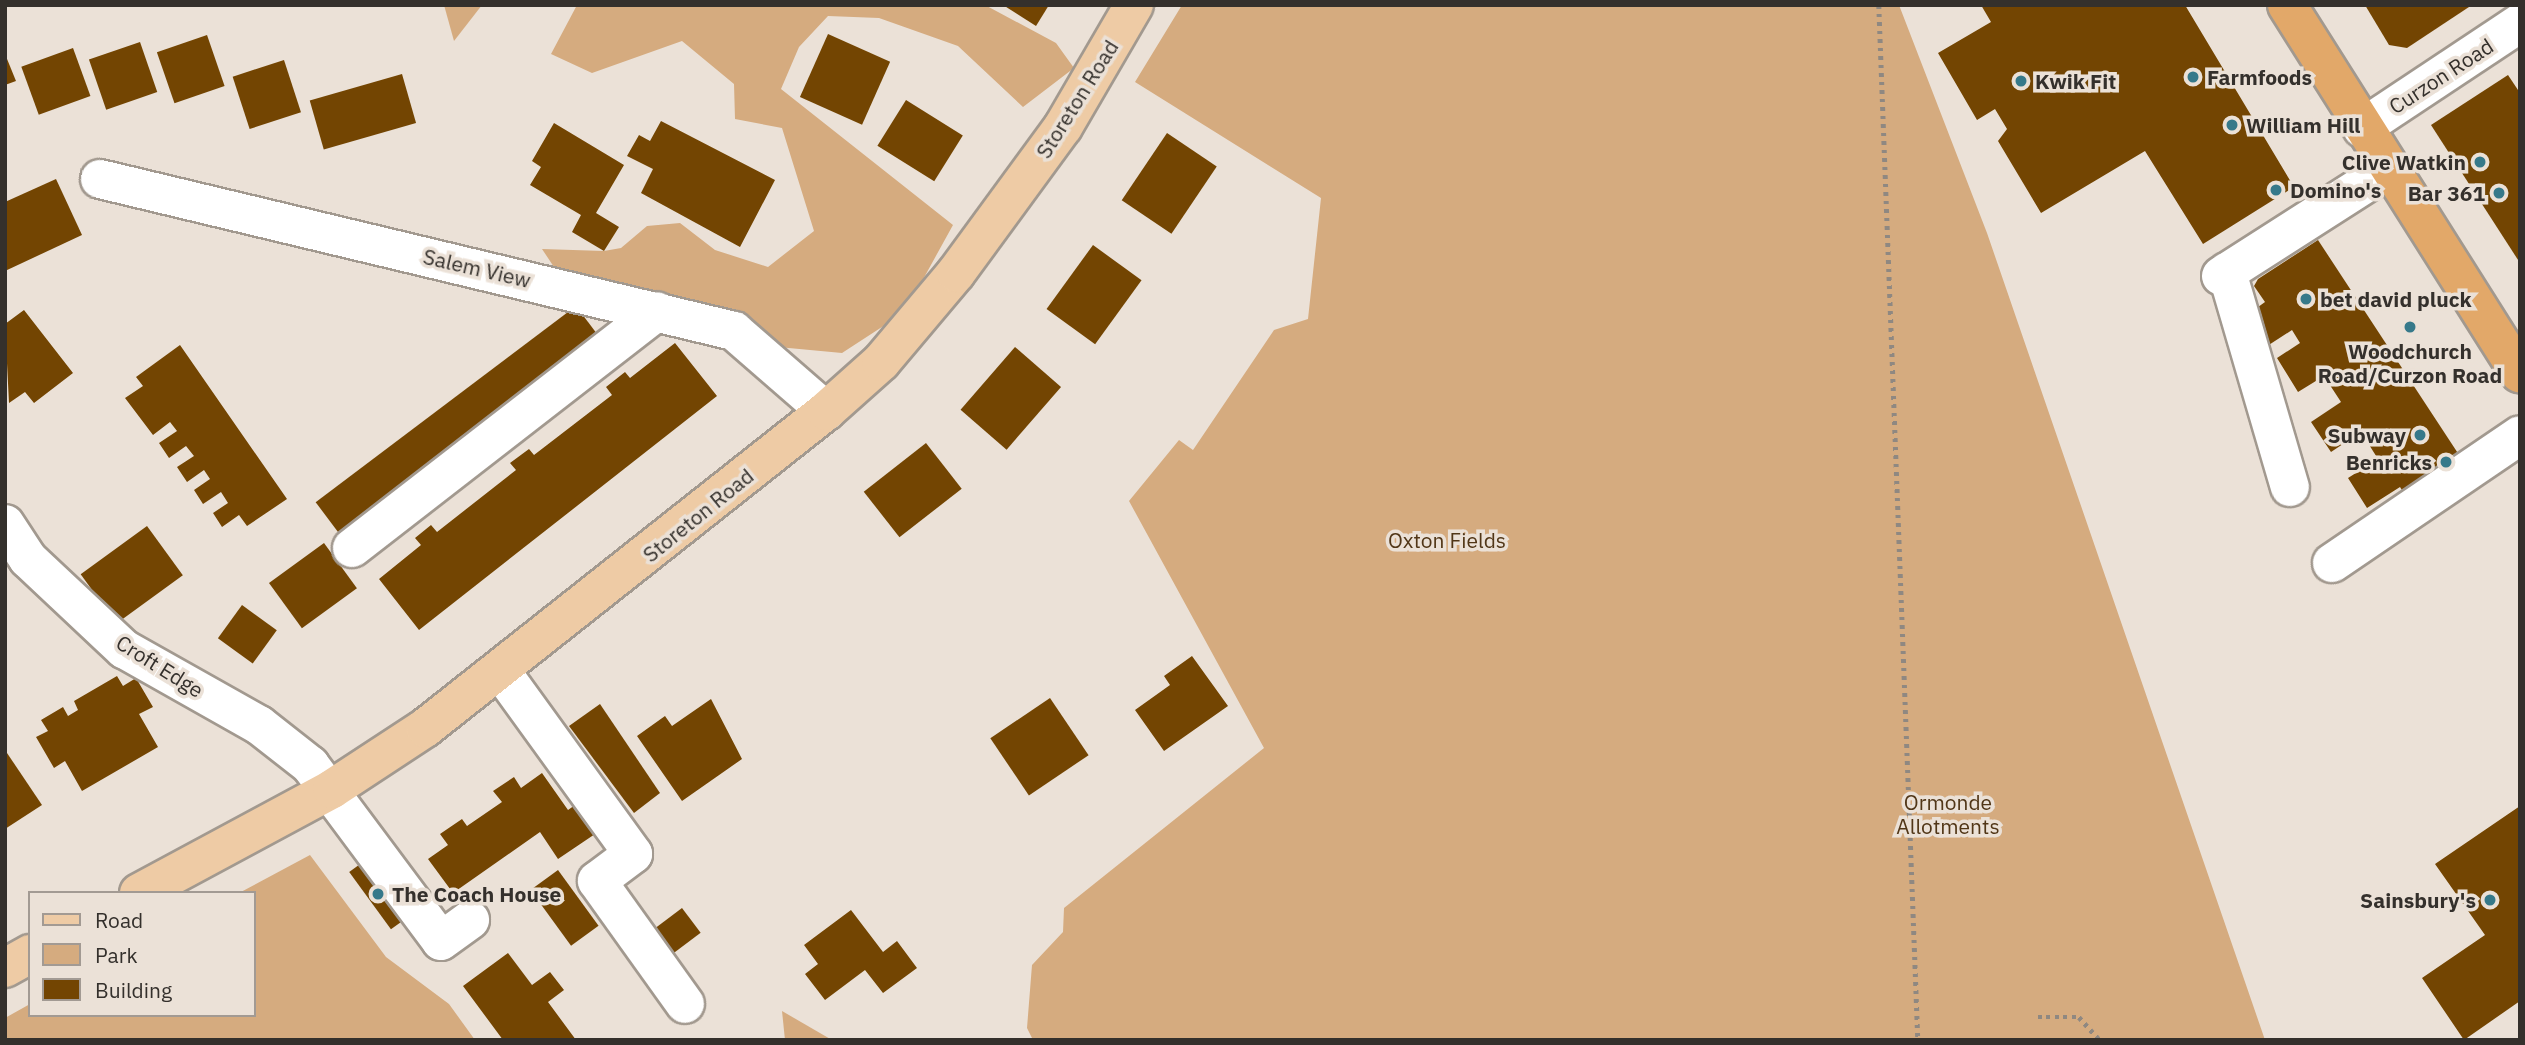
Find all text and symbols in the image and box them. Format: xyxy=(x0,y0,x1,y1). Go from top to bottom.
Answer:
street label: Curzon Road xyxy=(2384,33,2498,119)
street label: Storeton Road xyxy=(1031,35,1123,163)
place label: Farmfoods xyxy=(2207,64,2312,90)
place label: Kwik Fit xyxy=(2035,68,2116,94)
marker: Farmfoods xyxy=(2185,69,2201,85)
marker: Kwik Fit xyxy=(2013,73,2029,89)
place label: William Hill xyxy=(2246,112,2360,138)
marker: William Hill xyxy=(2224,117,2240,133)
place label: Clive Watkin xyxy=(2342,149,2466,175)
marker: Clive Watkin xyxy=(2472,154,2488,170)
place label: Domino's xyxy=(2290,177,2381,203)
place label: Bar 361 xyxy=(2408,180,2485,206)
marker: Domino's xyxy=(2268,182,2284,198)
marker: Bar 361 xyxy=(2491,185,2507,201)
street label: Salem View xyxy=(421,243,533,293)
place label: bet david pluck xyxy=(2320,286,2472,312)
marker: bet david pluck xyxy=(2298,291,2314,307)
marker: Woodchurch Road/Curzon Road xyxy=(2402,319,2418,335)
place label: Woodchurch Road/Curzon Road xyxy=(2318,338,2502,388)
place label: Subway xyxy=(2327,422,2406,448)
marker: Subway xyxy=(2412,427,2428,443)
place label: Benricks xyxy=(2346,449,2432,475)
marker: Benricks xyxy=(2438,454,2454,470)
street label: Storeton Road xyxy=(638,463,758,567)
park label: Oxton Fields xyxy=(1388,527,1506,553)
street label: Croft Edge xyxy=(112,629,208,703)
park label: Ormonde Allotments xyxy=(1896,789,2000,839)
place label: The Coach House xyxy=(392,881,561,907)
marker: The Coach House xyxy=(370,886,386,902)
place label: Sainsbury's xyxy=(2360,887,2476,913)
legend xyxy=(28,891,256,1017)
marker: Sainsbury's xyxy=(2482,892,2498,908)
text: Road xyxy=(95,906,143,934)
text: Park xyxy=(95,941,138,969)
text: Building xyxy=(95,976,172,1004)

